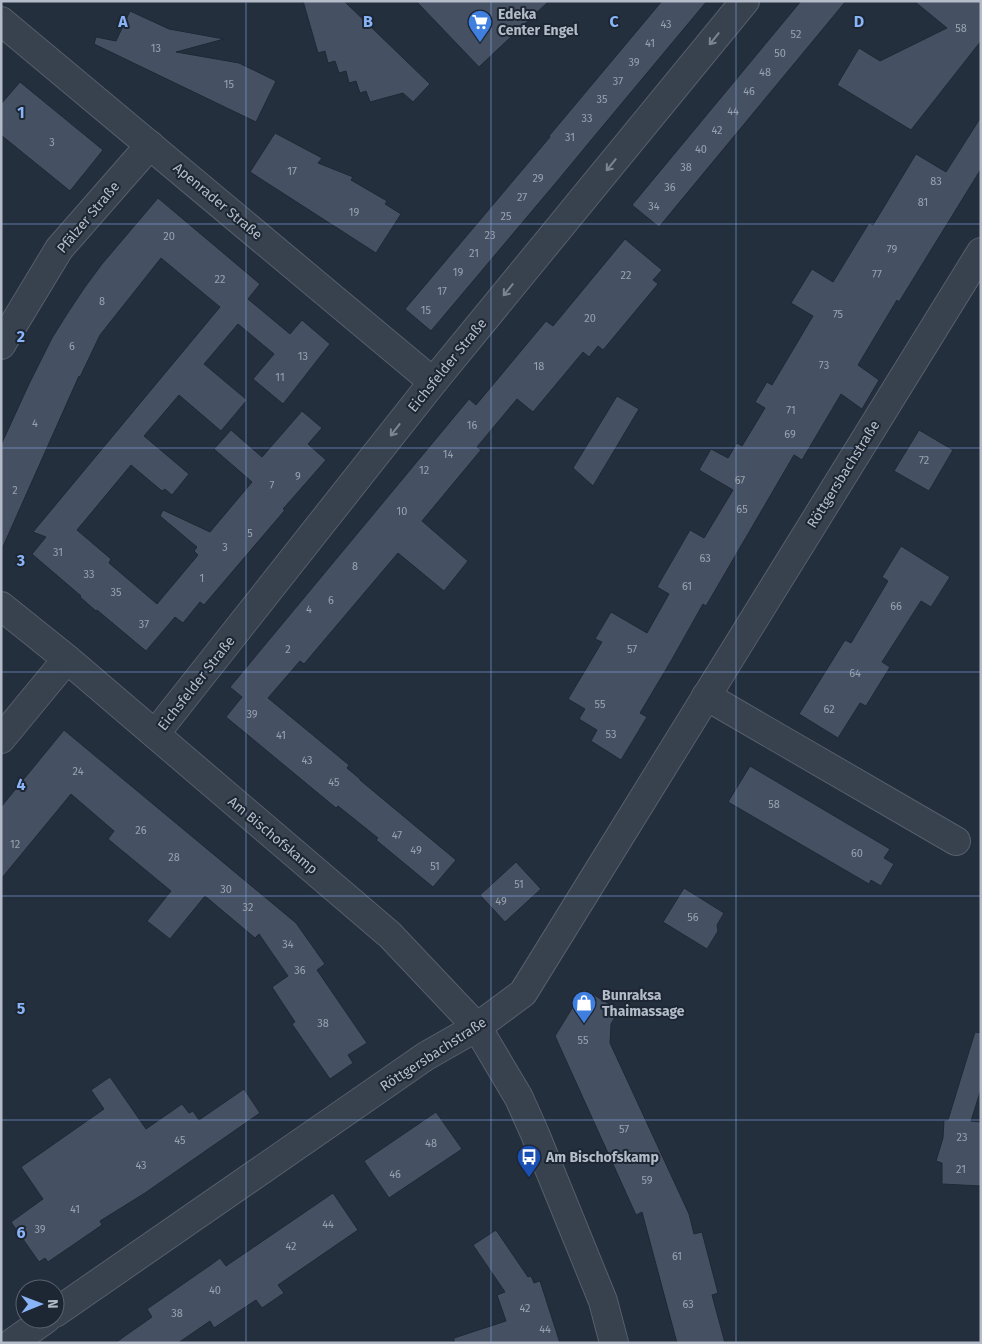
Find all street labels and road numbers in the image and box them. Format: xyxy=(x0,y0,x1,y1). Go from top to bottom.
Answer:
street label: Apenrader Straße xyxy=(170,159,266,244)
street label: Pfälzer Straße xyxy=(54,178,123,257)
street label: Eichsfelder Straße xyxy=(404,315,490,415)
street label: Röttgersbachstraße xyxy=(803,417,883,531)
street label: Eichsfelder Straße xyxy=(154,633,239,734)
street label: Am Bischofskamp xyxy=(224,793,321,878)
street label: Röttgersbachstraße xyxy=(377,1014,490,1095)

